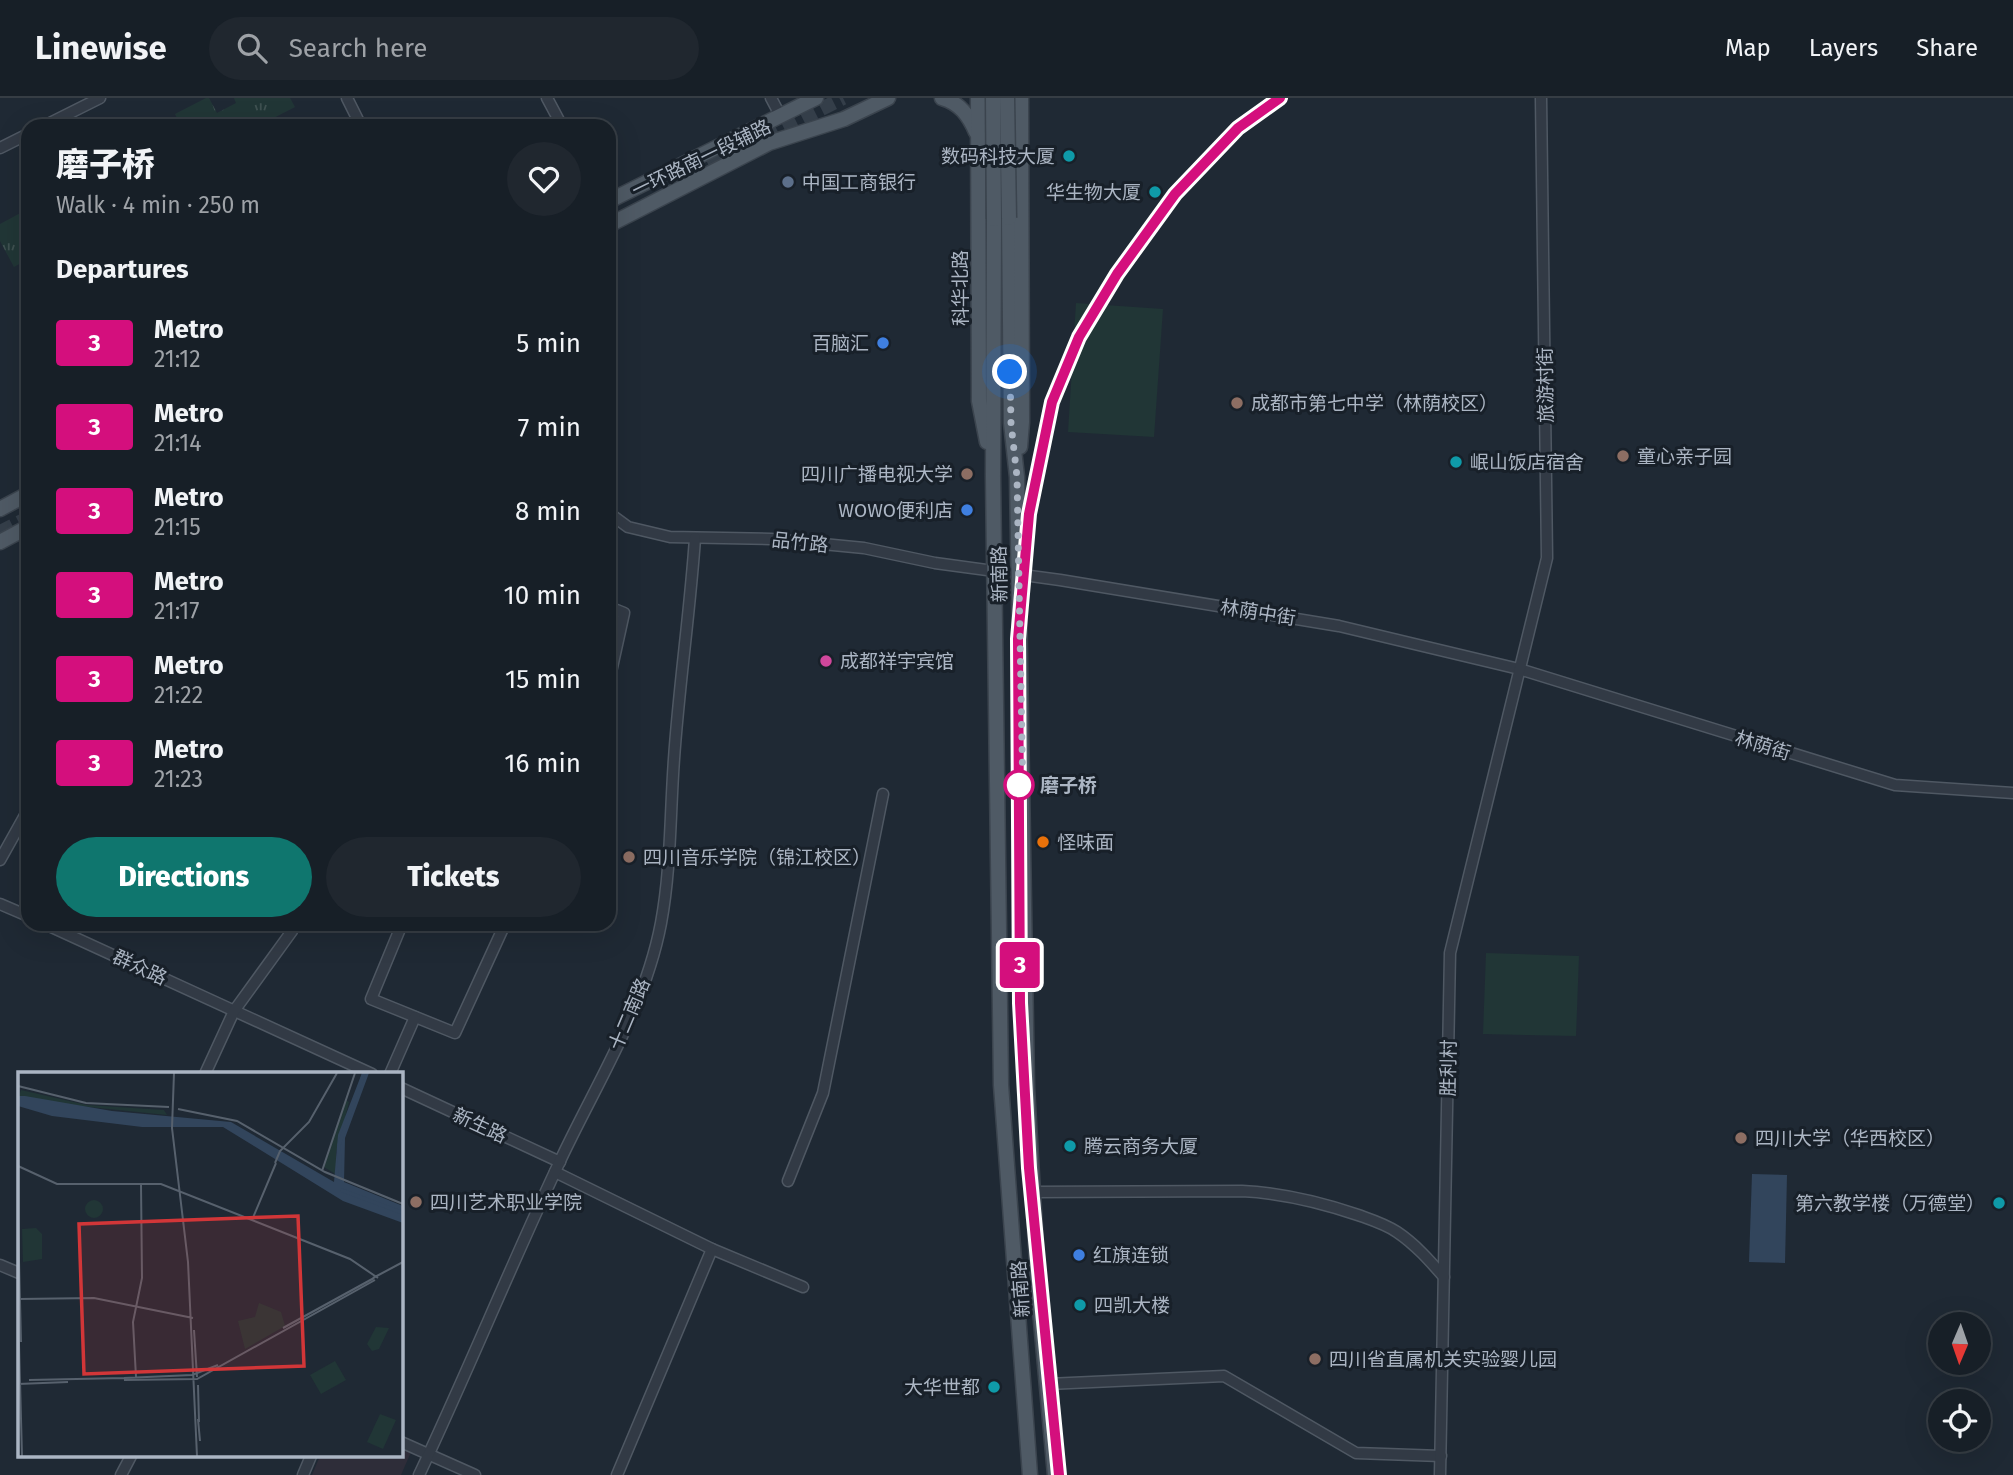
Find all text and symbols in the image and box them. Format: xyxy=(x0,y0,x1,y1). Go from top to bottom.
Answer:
search box xyxy=(209,17,699,80)
text: Linewise xyxy=(35,28,167,68)
icon: search xyxy=(233,29,271,67)
text: Search here xyxy=(289,33,428,64)
text: Map xyxy=(1725,34,1771,62)
text: Layers xyxy=(1809,34,1878,62)
text: Share xyxy=(1916,34,1978,62)
street label: 一环路南一段辅路 xyxy=(628,115,775,202)
button: heart xyxy=(507,142,581,216)
text: 磨子桥 xyxy=(56,145,155,185)
place label: 数码科技大厦 xyxy=(941,145,1055,168)
marker: 数码科技大厦 xyxy=(1061,148,1077,164)
place label: 中国工商银行 xyxy=(802,171,916,194)
marker: 中国工商银行 xyxy=(780,174,796,190)
place label: 华生物大厦 xyxy=(1046,181,1141,204)
marker: 华生物大厦 xyxy=(1147,184,1163,200)
text: Walk · 4 min · 250 m xyxy=(56,191,260,219)
street label: 科华北路 xyxy=(949,250,972,326)
text: Departures xyxy=(56,254,189,285)
text: Metro xyxy=(154,314,224,345)
text: 5 min xyxy=(516,328,581,359)
text: 3 xyxy=(88,329,101,357)
place label: 百脑汇 xyxy=(812,332,869,355)
marker: 百脑汇 xyxy=(875,335,891,351)
text: 21:12 xyxy=(154,345,201,373)
street label: 旅游村街 xyxy=(1533,347,1558,423)
your location xyxy=(992,354,1027,389)
place label: 成都市第七中学（林荫校区） xyxy=(1251,392,1498,415)
marker: 成都市第七中学（林荫校区） xyxy=(1229,395,1245,411)
text: Metro xyxy=(154,398,224,429)
text: 7 min xyxy=(518,412,581,443)
text: 3 xyxy=(88,413,101,441)
text: 21:14 xyxy=(154,429,202,457)
place label: 童心亲子园 xyxy=(1637,445,1732,468)
marker: 童心亲子园 xyxy=(1615,448,1631,464)
place label: 岷山饭店宿舍 xyxy=(1470,451,1584,474)
marker: 岷山饭店宿舍 xyxy=(1448,454,1464,470)
place label: 四川广播电视大学 xyxy=(801,463,953,486)
marker: 四川广播电视大学 xyxy=(959,466,975,482)
text: Metro xyxy=(154,482,224,513)
text: 8 min xyxy=(515,496,581,527)
text: 3 xyxy=(88,497,101,525)
place label: WOWO便利店 xyxy=(838,499,953,522)
marker: WOWO便利店 xyxy=(959,502,975,518)
text: 21:15 xyxy=(154,513,201,541)
street label: 品竹路 xyxy=(770,528,830,557)
street label: 新南路 xyxy=(988,545,1011,603)
text: Metro xyxy=(154,566,224,597)
text: 10 min xyxy=(503,580,581,611)
text: 3 xyxy=(88,581,101,609)
street label: 林荫中街 xyxy=(1219,595,1297,630)
text: 21:17 xyxy=(154,597,200,625)
text: Metro xyxy=(154,650,224,681)
place label: 成都祥宇宾馆 xyxy=(840,650,954,673)
marker: 成都祥宇宾馆 xyxy=(818,653,834,669)
text: 15 min xyxy=(505,664,581,695)
text: 3 xyxy=(88,665,101,693)
text: 21:22 xyxy=(154,681,203,709)
street label: 林荫街 xyxy=(1732,726,1793,765)
text: Metro xyxy=(154,734,224,765)
text: 16 min xyxy=(504,748,581,779)
text: 3 xyxy=(88,749,101,777)
text: 21:23 xyxy=(154,765,203,793)
marker: 磨子桥 xyxy=(1004,770,1034,800)
place label: 磨子桥 xyxy=(1040,774,1097,797)
place label: 怪味面 xyxy=(1057,831,1114,854)
marker: 怪味面 xyxy=(1035,834,1051,850)
button: Directions xyxy=(56,837,312,917)
button: Tickets xyxy=(326,837,581,917)
place label: 四川音乐学院（锦江校区） xyxy=(643,846,871,869)
marker: 四川音乐学院（锦江校区） xyxy=(621,849,637,865)
line badge: 3 xyxy=(997,942,1043,988)
street label: 群众路 xyxy=(109,945,170,990)
text: 3 xyxy=(1014,951,1026,979)
street label: 十二南路 xyxy=(604,975,655,1054)
street label: 胜利村 xyxy=(1437,1039,1460,1097)
inset map xyxy=(18,1072,402,1458)
street label: 新生路 xyxy=(449,1103,510,1148)
place label: 四川大学（华西校区） xyxy=(1755,1127,1945,1150)
marker: 四川大学（华西校区） xyxy=(1733,1130,1749,1146)
place label: 腾云商务大厦 xyxy=(1084,1135,1198,1158)
marker: 腾云商务大厦 xyxy=(1062,1138,1078,1154)
place label: 四川艺术职业学院 xyxy=(430,1191,582,1214)
place label: 第六教学楼（万德堂） xyxy=(1795,1192,1985,1215)
marker: 四川艺术职业学院 xyxy=(408,1194,424,1210)
marker: 第六教学楼（万德堂） xyxy=(1991,1195,2007,1211)
place label: 红旗连锁 xyxy=(1093,1244,1169,1267)
marker: 红旗连锁 xyxy=(1071,1247,1087,1263)
street label: 新南路 xyxy=(1007,1260,1034,1318)
place label: 四凯大楼 xyxy=(1094,1294,1170,1317)
marker: 四凯大楼 xyxy=(1072,1297,1088,1313)
north arrow xyxy=(1928,1312,1992,1376)
map controls xyxy=(1928,1312,1991,1452)
place label: 四川省直属机关实验婴儿园 xyxy=(1329,1348,1557,1371)
marker: 四川省直属机关实验婴儿园 xyxy=(1307,1351,1323,1367)
place label: 大华世都 xyxy=(904,1376,980,1399)
marker: 大华世都 xyxy=(986,1379,1002,1395)
button: locate xyxy=(1928,1389,1991,1452)

